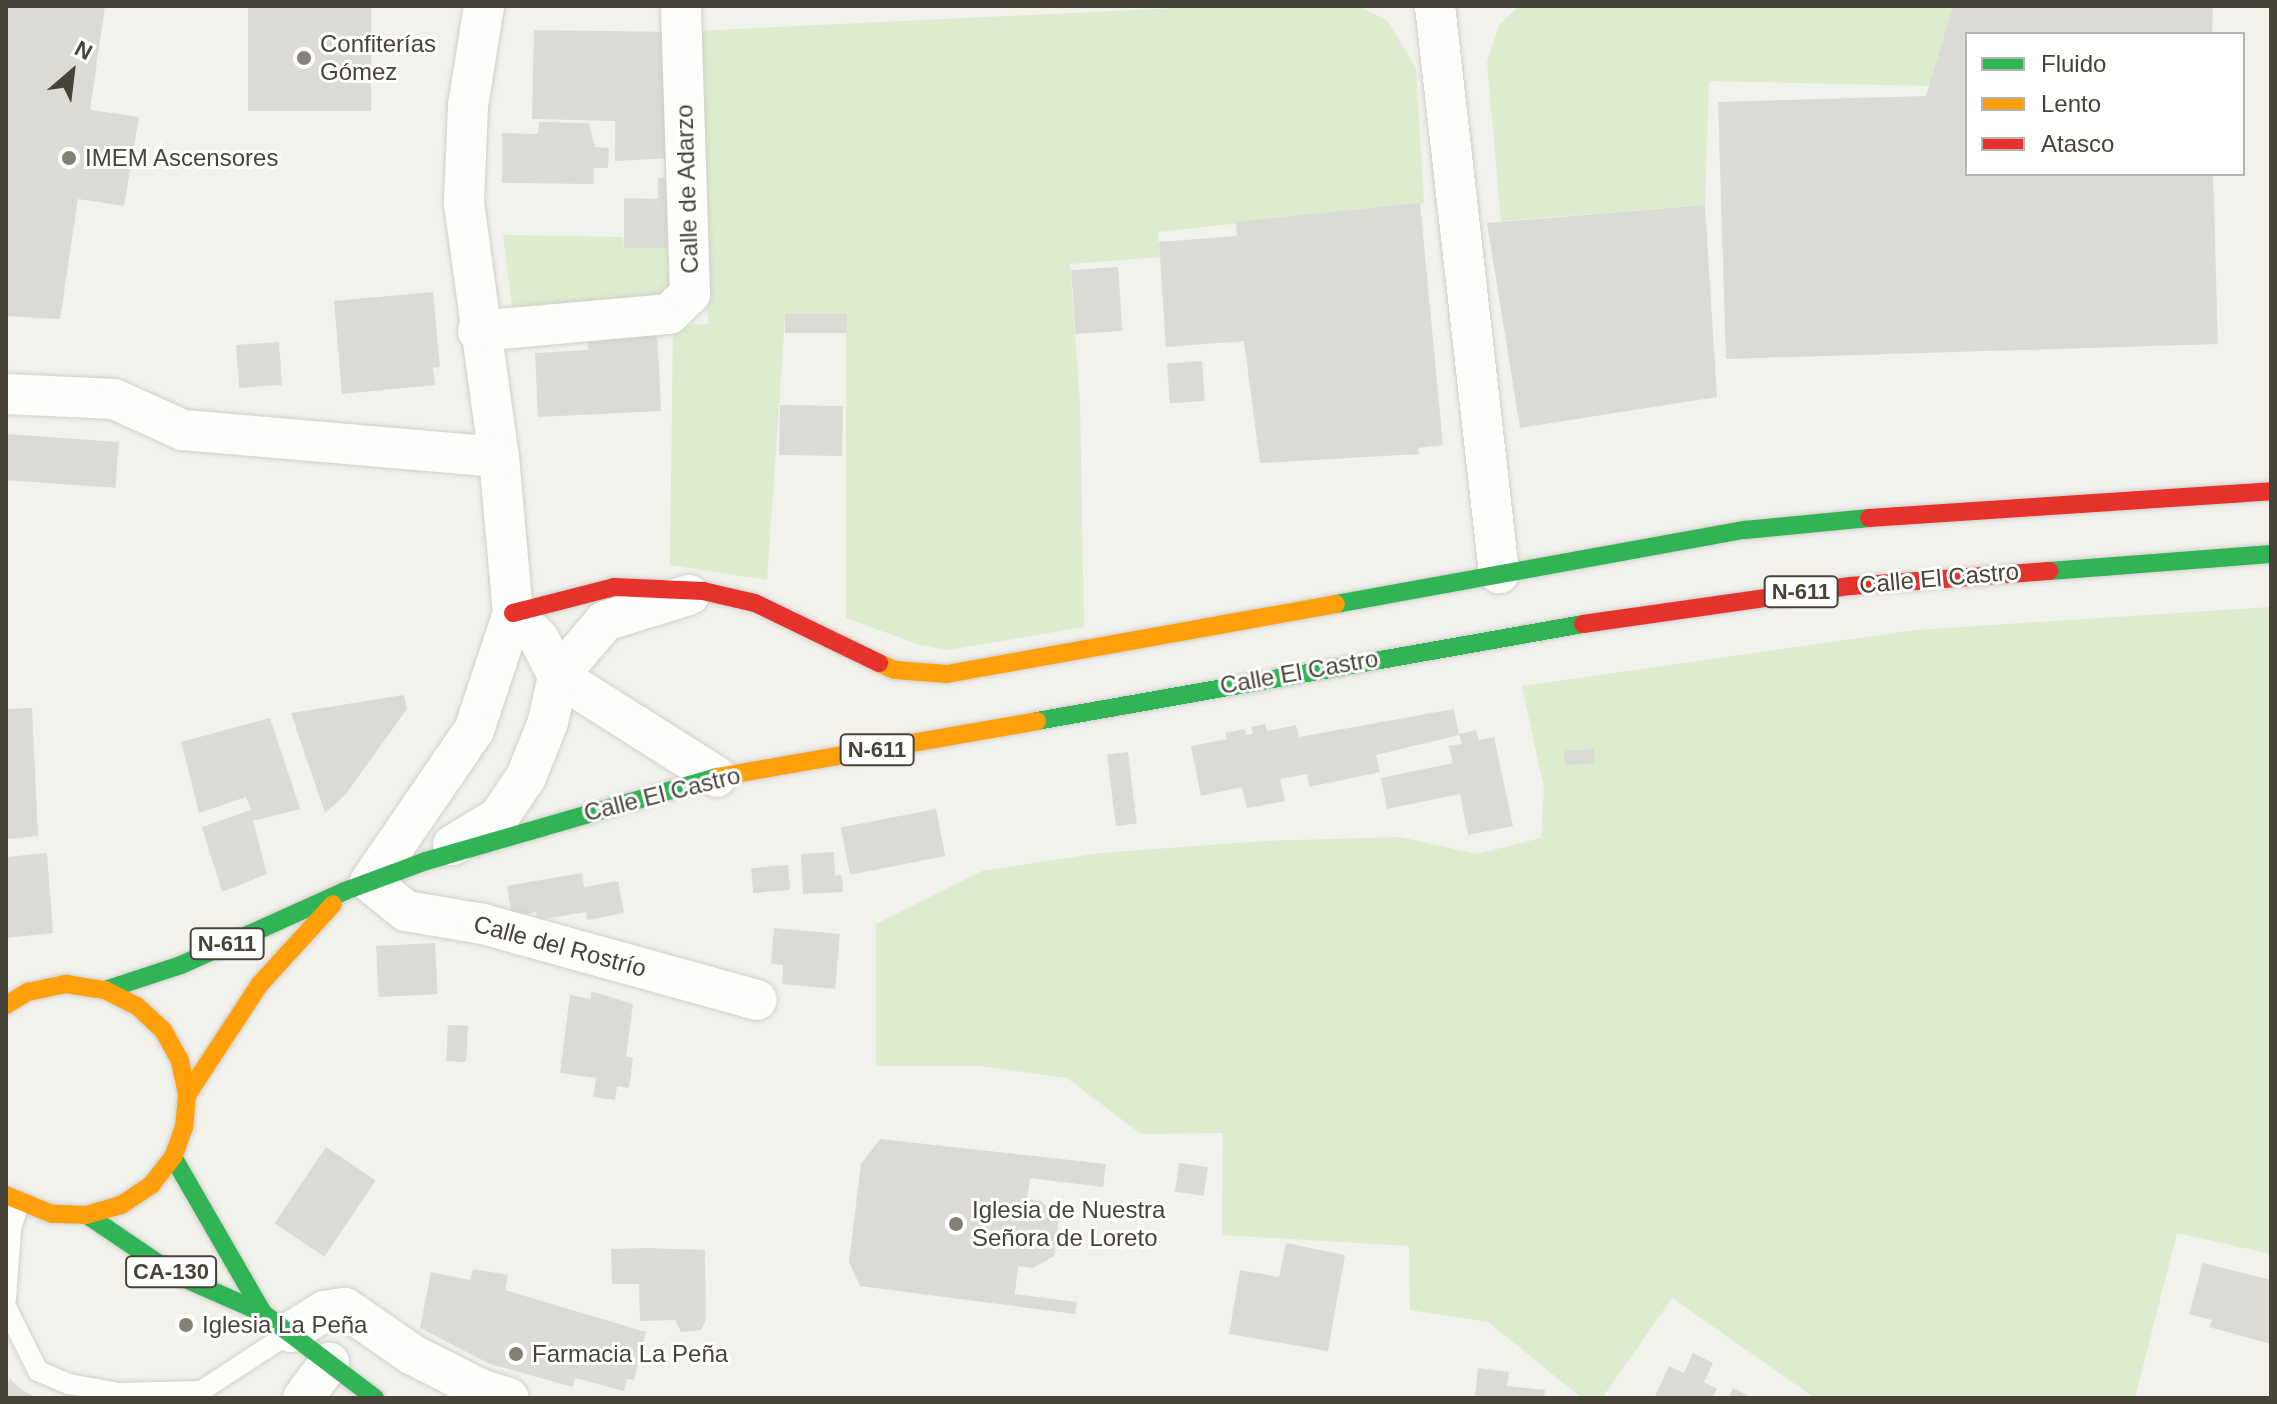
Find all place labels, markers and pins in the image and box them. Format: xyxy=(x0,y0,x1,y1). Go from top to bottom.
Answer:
place label: Confiterías Gómez xyxy=(320,30,436,86)
marker: Confiterías Gómez xyxy=(295,49,313,67)
place label: IMEM Ascensores xyxy=(85,144,280,172)
marker: IMEM Ascensores xyxy=(60,149,78,167)
place label: Iglesia de Nuestra Señora de Loreto xyxy=(972,1196,1165,1252)
marker: Iglesia de Nuestra Señora de Loreto xyxy=(947,1215,965,1233)
place label: Iglesia La Peña xyxy=(202,1311,367,1339)
marker: Iglesia La Peña xyxy=(177,1316,195,1334)
place label: Farmacia La Peña xyxy=(532,1340,728,1368)
marker: Farmacia La Peña xyxy=(507,1345,525,1363)

